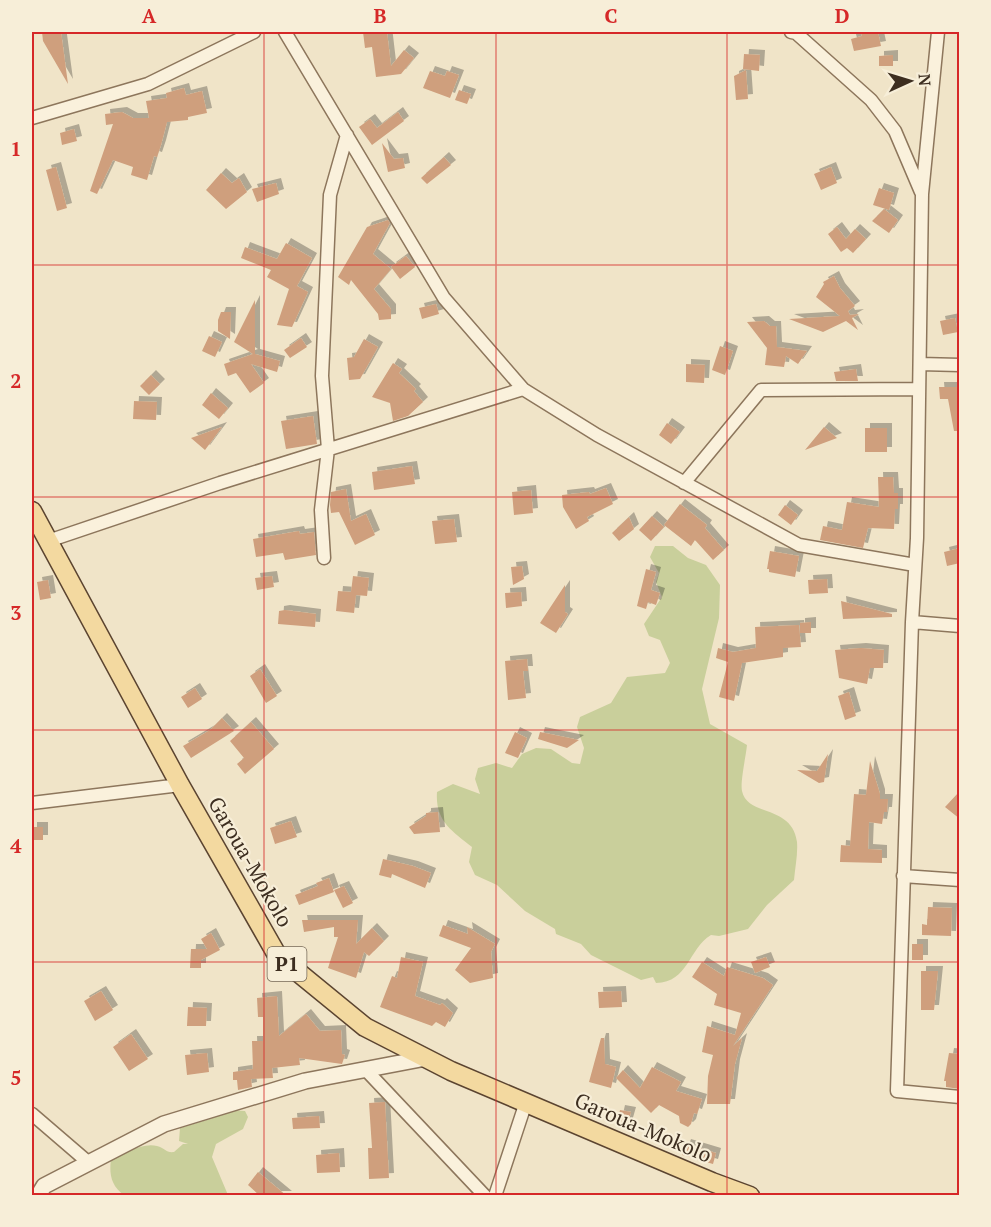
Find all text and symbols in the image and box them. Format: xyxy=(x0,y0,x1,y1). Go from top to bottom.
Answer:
text: A xyxy=(142,2,157,29)
text: B xyxy=(374,2,387,29)
text: C xyxy=(604,2,618,29)
text: D xyxy=(835,2,849,29)
north arrow xyxy=(880,51,940,111)
text: N xyxy=(914,73,936,87)
text: 1 xyxy=(10,135,22,162)
text: 2 xyxy=(10,367,22,394)
text: 3 xyxy=(10,599,22,626)
street label: Garoua-Mokolo xyxy=(202,791,300,932)
text: 4 xyxy=(10,832,22,859)
road number: P1 xyxy=(268,947,306,981)
text: 5 xyxy=(10,1064,22,1091)
street label: Garoua-Mokolo xyxy=(571,1086,716,1169)

